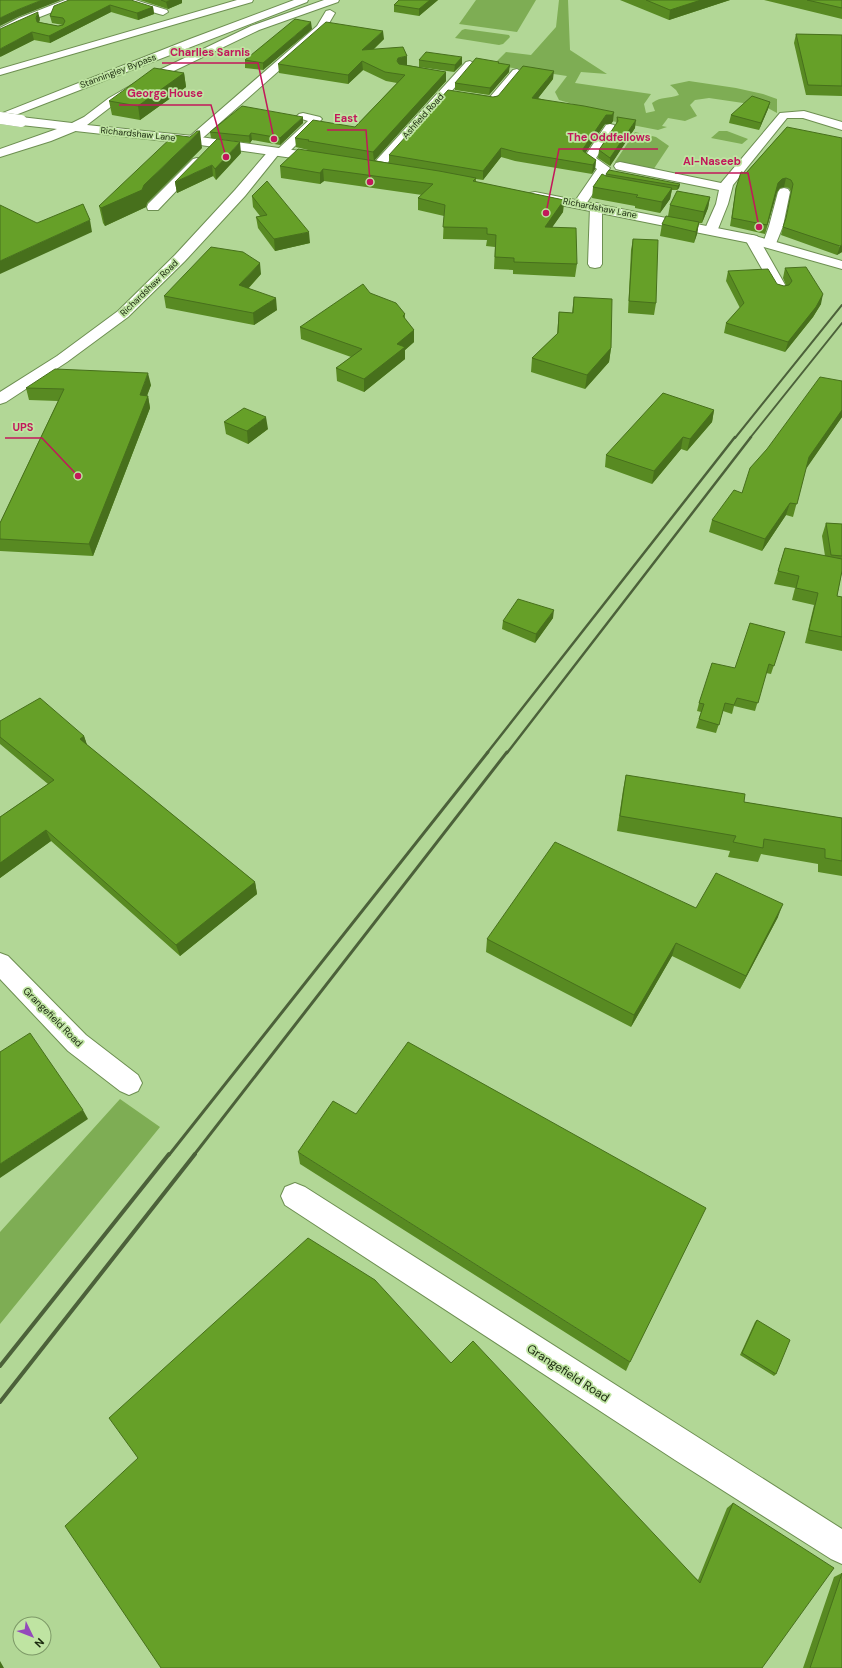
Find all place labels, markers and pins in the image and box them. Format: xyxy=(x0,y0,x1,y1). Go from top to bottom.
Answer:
callout: Charlies Sarnis xyxy=(162,40,258,63)
callout: George House xyxy=(119,82,211,105)
callout: East xyxy=(327,107,366,130)
callout: The Oddfellows xyxy=(559,126,658,149)
callout: Al-Naseeb xyxy=(675,150,748,173)
callout: UPS xyxy=(5,415,42,438)

